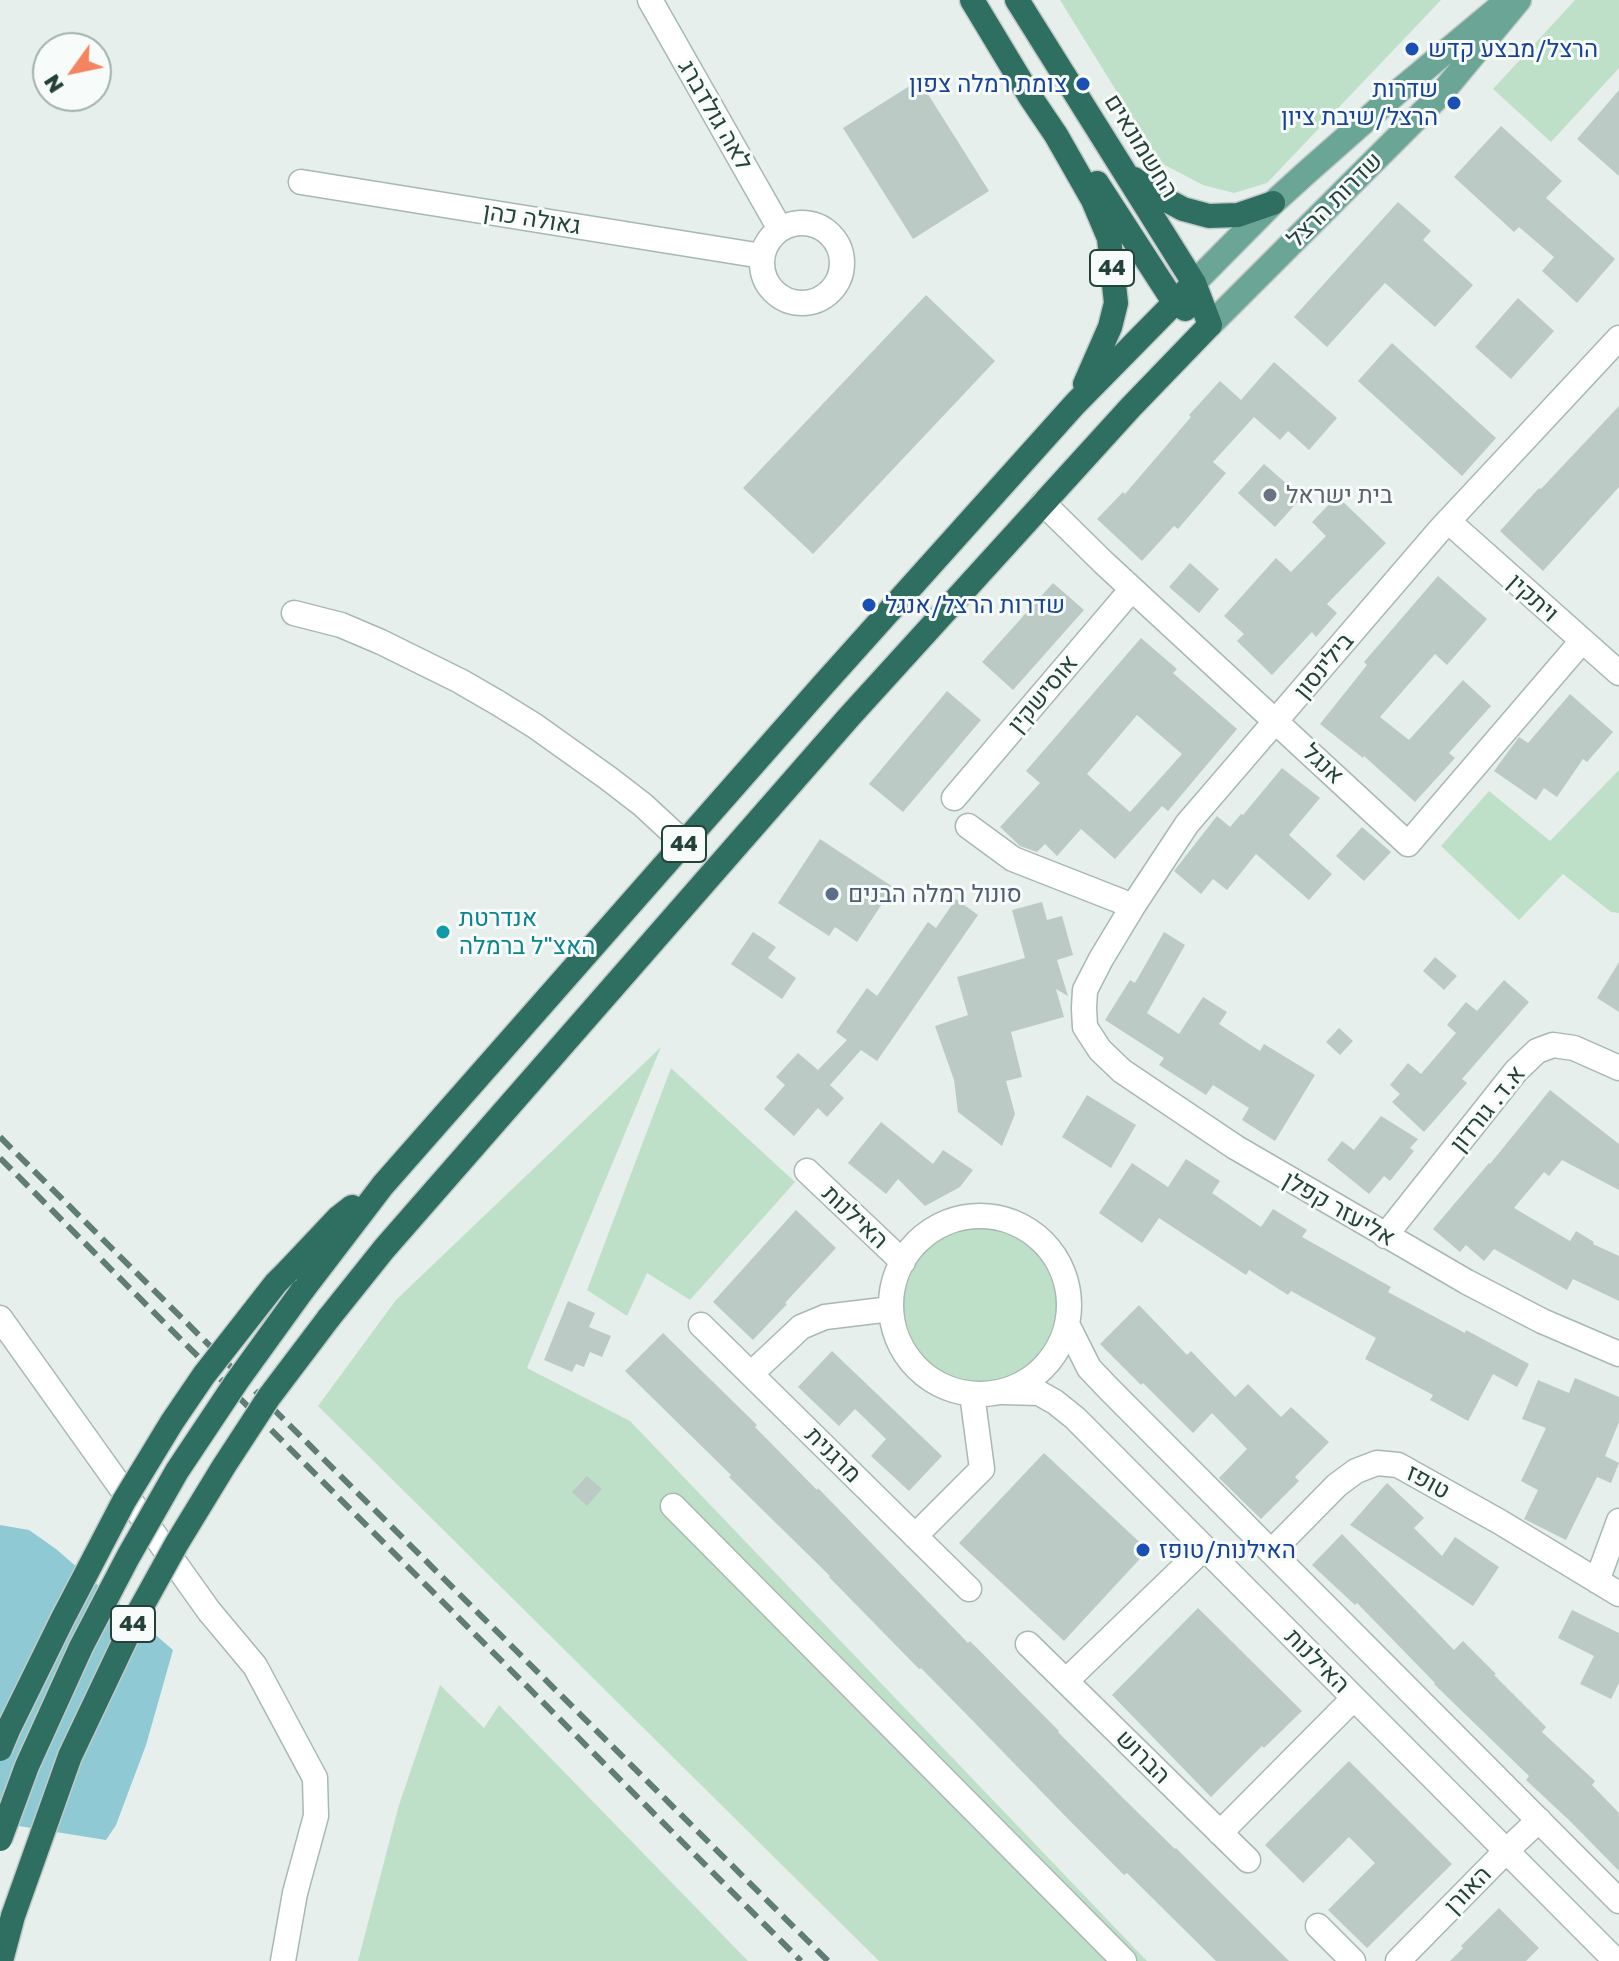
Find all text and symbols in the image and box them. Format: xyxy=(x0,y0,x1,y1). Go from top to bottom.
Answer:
north arrow xyxy=(32,32,112,112)
place label: הרצל/מבצע קדש xyxy=(1428,35,1598,63)
marker: הרצל/מבצע קדש xyxy=(1403,40,1421,58)
street label: לאה גולדברג xyxy=(672,55,758,175)
text: N xyxy=(37,70,69,99)
place label: צומת רמלה צפון xyxy=(909,70,1067,98)
marker: צומת רמלה צפון xyxy=(1074,75,1092,93)
place label: שדרות הרצל/שיבת ציון xyxy=(1281,75,1438,131)
street label: החשמונאים xyxy=(1098,89,1184,203)
marker: שדרות הרצל/שיבת ציון xyxy=(1445,94,1463,112)
street label: שדרות הרצל xyxy=(1281,146,1389,254)
street label: גאולה כהן xyxy=(481,197,583,241)
road number: 44 xyxy=(1090,250,1134,286)
place label: בית ישראל xyxy=(1286,481,1393,509)
marker: בית ישראל xyxy=(1261,486,1279,504)
street label: ויתקין xyxy=(1502,568,1564,628)
place label: שדרות הרצל/אנגל xyxy=(885,591,1065,619)
marker: שדרות הרצל/אנגל xyxy=(860,596,878,614)
street label: בילינסון xyxy=(1288,627,1360,705)
street label: אוסישקין xyxy=(1002,649,1084,739)
street label: אנגל xyxy=(1296,738,1350,790)
road number: 44 xyxy=(662,826,706,862)
place label: סונול רמלה הבנים xyxy=(848,880,1022,908)
marker: סונול רמלה הבנים xyxy=(823,885,841,903)
place label: אנדרטת האצ"ל ברמלה xyxy=(459,904,595,960)
marker: אנדרטת האצ"ל ברמלה xyxy=(434,923,452,941)
street label: א.ד. גורדון xyxy=(1444,1060,1532,1158)
street label: אליעזר קפלן xyxy=(1278,1165,1400,1253)
street label: האילנות xyxy=(816,1179,894,1255)
street label: מרגנית xyxy=(799,1421,867,1489)
street label: טופז xyxy=(1401,1458,1455,1506)
place label: האילנות/טופז xyxy=(1159,1536,1296,1564)
marker: האילנות/טופז xyxy=(1134,1541,1152,1559)
road number: 44 xyxy=(111,1606,155,1642)
street label: האילנות xyxy=(1279,1623,1355,1699)
street label: הברוש xyxy=(1110,1724,1176,1790)
street label: האורן xyxy=(1438,1860,1498,1920)

